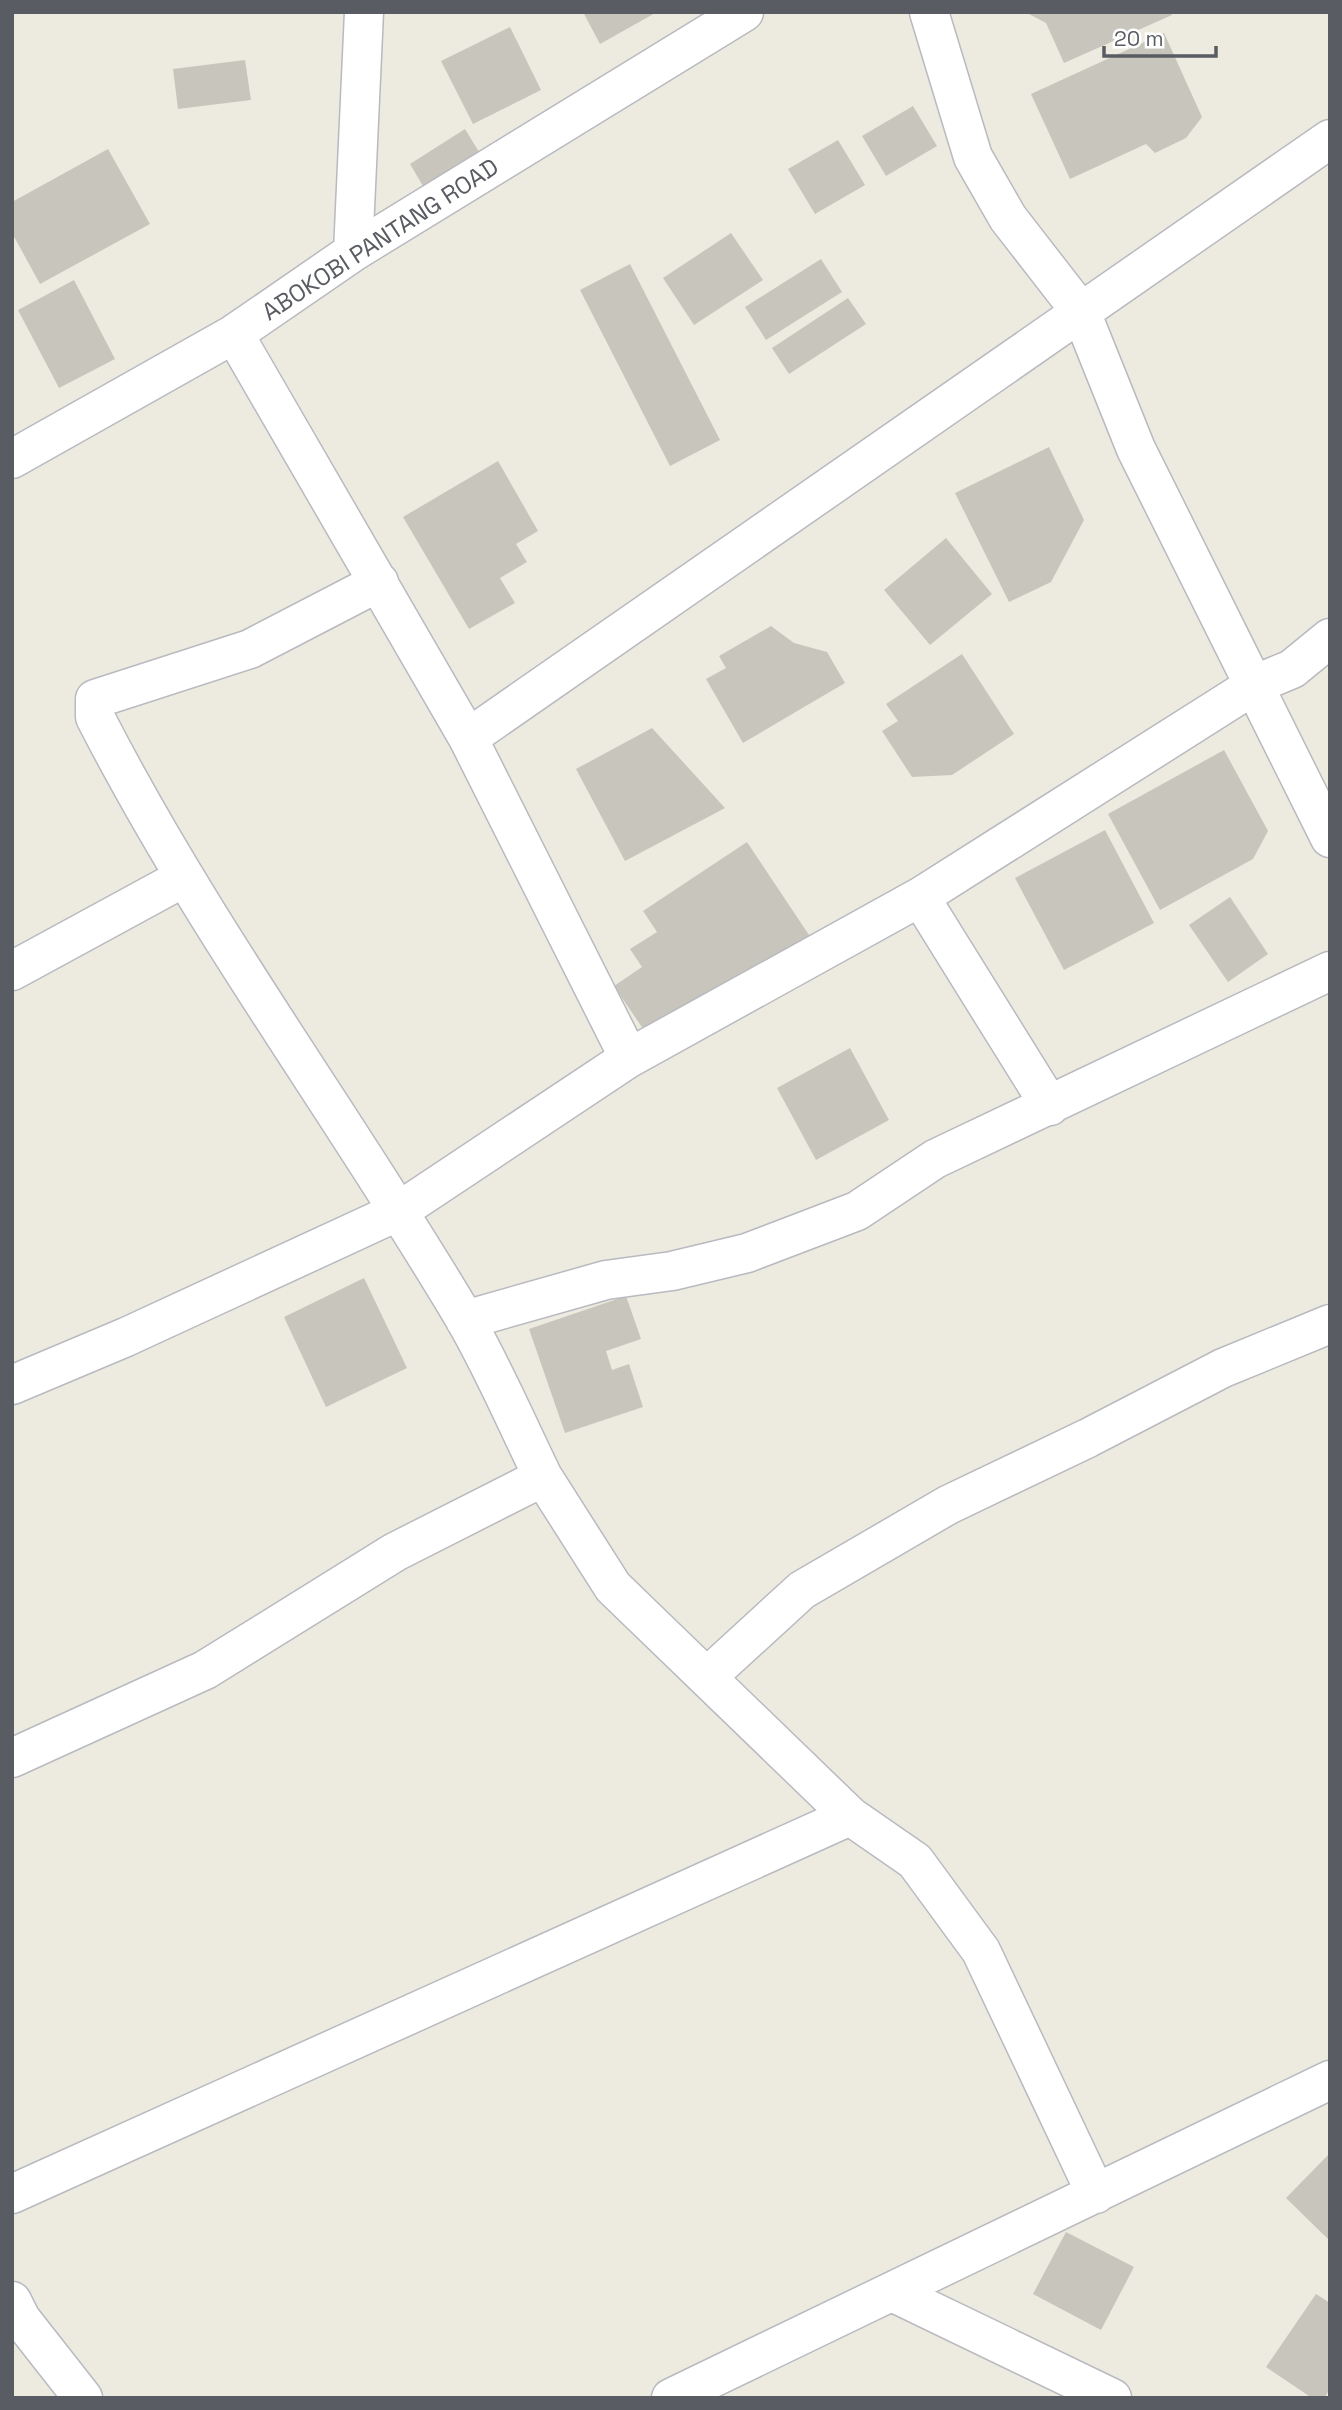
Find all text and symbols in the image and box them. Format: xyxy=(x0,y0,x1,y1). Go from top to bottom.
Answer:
scale bar xyxy=(1104,14,1216,58)
text: 20 m xyxy=(1114,25,1164,52)
street label: ABOKOBI PANTANG ROAD xyxy=(256,151,504,327)

